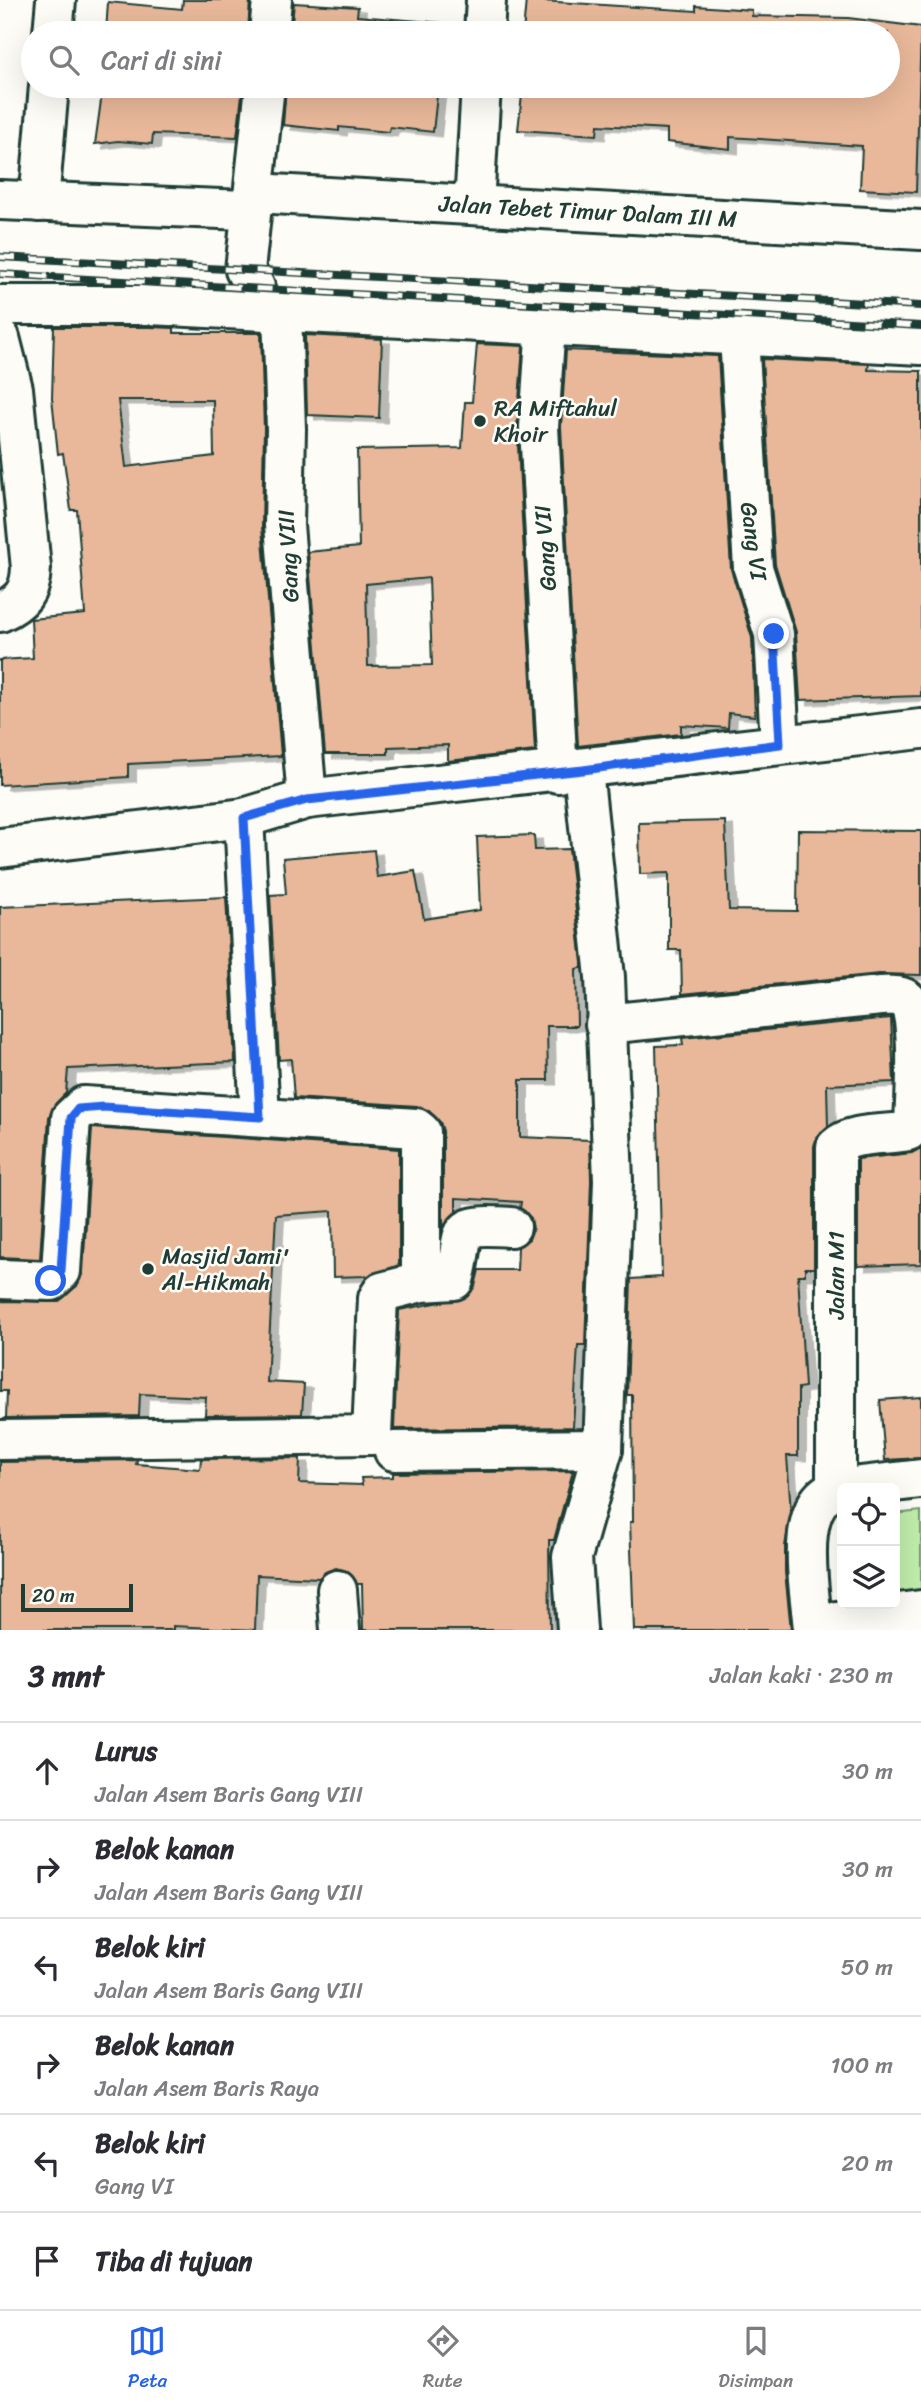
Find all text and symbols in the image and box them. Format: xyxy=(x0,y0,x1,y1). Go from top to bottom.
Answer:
search box xyxy=(21,21,900,98)
text: Cari di sini xyxy=(101,37,222,83)
icon: search xyxy=(45,41,83,79)
street label: Jalan Tebet Timur Dalam III M xyxy=(437,183,738,240)
place label: RA Miftahul Khoir xyxy=(494,388,617,455)
marker: RA Miftahul Khoir xyxy=(472,413,488,429)
street label: Gang VI xyxy=(728,499,780,585)
street label: Gang VII xyxy=(522,504,569,592)
street label: Gang VIII xyxy=(266,509,311,603)
route end xyxy=(758,618,789,649)
street label: Jalan M1 xyxy=(816,1231,857,1320)
place label: Masjid Jami' Al-Hikmah xyxy=(161,1236,290,1303)
marker: Masjid Jami' Al-Hikmah xyxy=(140,1261,156,1277)
route start xyxy=(35,1265,66,1296)
map controls xyxy=(837,1483,900,1609)
button: locate xyxy=(837,1483,900,1546)
button: layers xyxy=(837,1546,900,1609)
text: 20 m xyxy=(32,1579,75,1612)
scale bar xyxy=(21,1581,133,1613)
text: 3 mnt xyxy=(28,1649,104,1703)
text: Jalan kaki · 230 m xyxy=(710,1655,893,1696)
text: Lurus xyxy=(95,1728,158,1774)
text: 30 m xyxy=(842,1751,893,1792)
icon: ahead xyxy=(28,1752,66,1790)
text: Jalan Asem Baris Gang VIII xyxy=(95,1774,363,1815)
text: Belok kanan xyxy=(95,1826,234,1872)
text: 30 m xyxy=(842,1849,893,1890)
icon: right xyxy=(28,1850,66,1888)
text: Jalan Asem Baris Gang VIII xyxy=(95,1872,363,1913)
text: Belok kiri xyxy=(95,1924,205,1970)
text: 50 m xyxy=(841,1947,893,1988)
icon: left xyxy=(28,1948,66,1986)
text: Jalan Asem Baris Gang VIII xyxy=(95,1970,363,2011)
text: Belok kanan xyxy=(95,2022,234,2068)
text: 100 m xyxy=(830,2045,893,2086)
icon: right xyxy=(28,2046,66,2084)
text: Jalan Asem Baris Raya xyxy=(95,2068,319,2109)
text: Belok kiri xyxy=(95,2120,205,2166)
text: 20 m xyxy=(842,2143,893,2184)
icon: left xyxy=(28,2144,66,2182)
text: Gang VI xyxy=(95,2166,174,2207)
text: Tiba di tujuan xyxy=(95,2238,252,2284)
icon: arrive xyxy=(28,2242,66,2280)
tab: Peta xyxy=(128,2322,167,2397)
tab: Rute xyxy=(423,2322,462,2397)
tab: Disimpan xyxy=(718,2322,793,2397)

